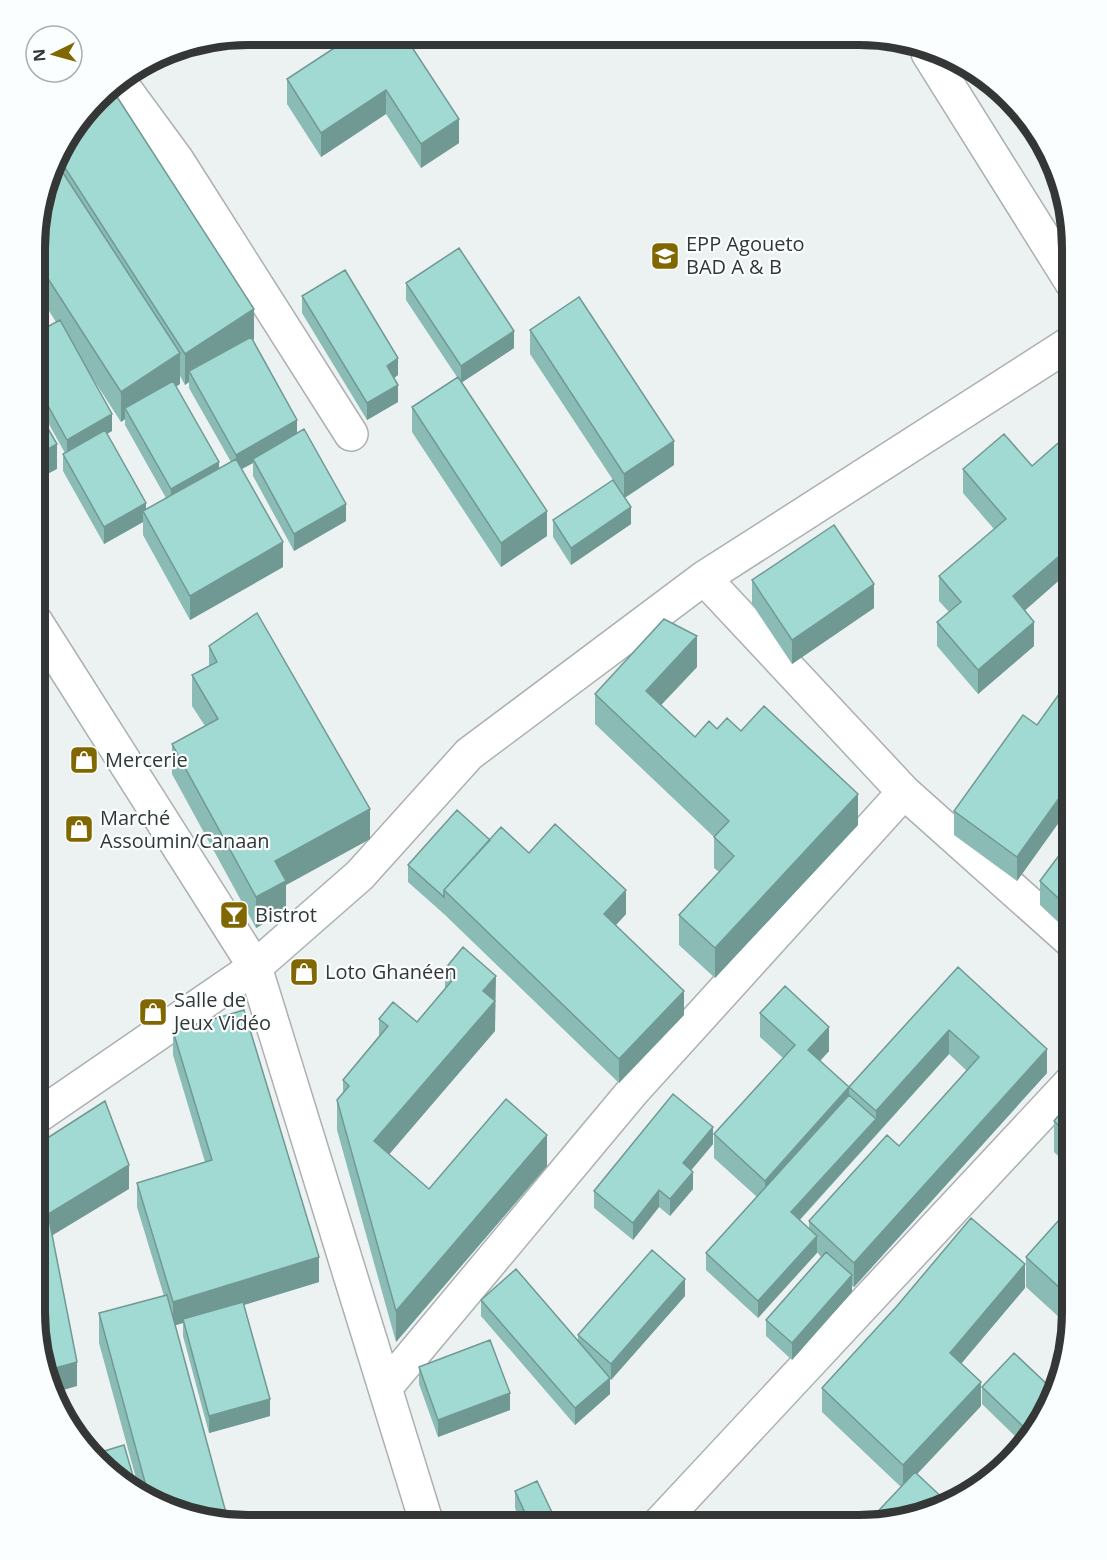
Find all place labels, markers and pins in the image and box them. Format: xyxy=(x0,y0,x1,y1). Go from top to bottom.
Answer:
place label: EPP Agoueto BAD A & B xyxy=(686,230,805,280)
school or university icon: EPP Agoueto BAD A & B xyxy=(649,240,681,272)
shop icon: Mercerie xyxy=(68,744,100,776)
place label: Mercerie xyxy=(105,746,188,773)
place label: Marché Assoumin/Canaan xyxy=(100,804,270,854)
shop icon: Marché Assoumin/Canaan xyxy=(63,813,95,845)
bar icon: Bistrot xyxy=(218,899,250,931)
place label: Bistrot xyxy=(255,901,317,928)
shop icon: Loto Ghanéen xyxy=(288,956,320,988)
place label: Loto Ghanéen xyxy=(325,958,457,985)
place label: Salle de Jeux Vidéo xyxy=(172,986,271,1036)
shop icon: Salle de Jeux Vidéo xyxy=(137,996,169,1028)

